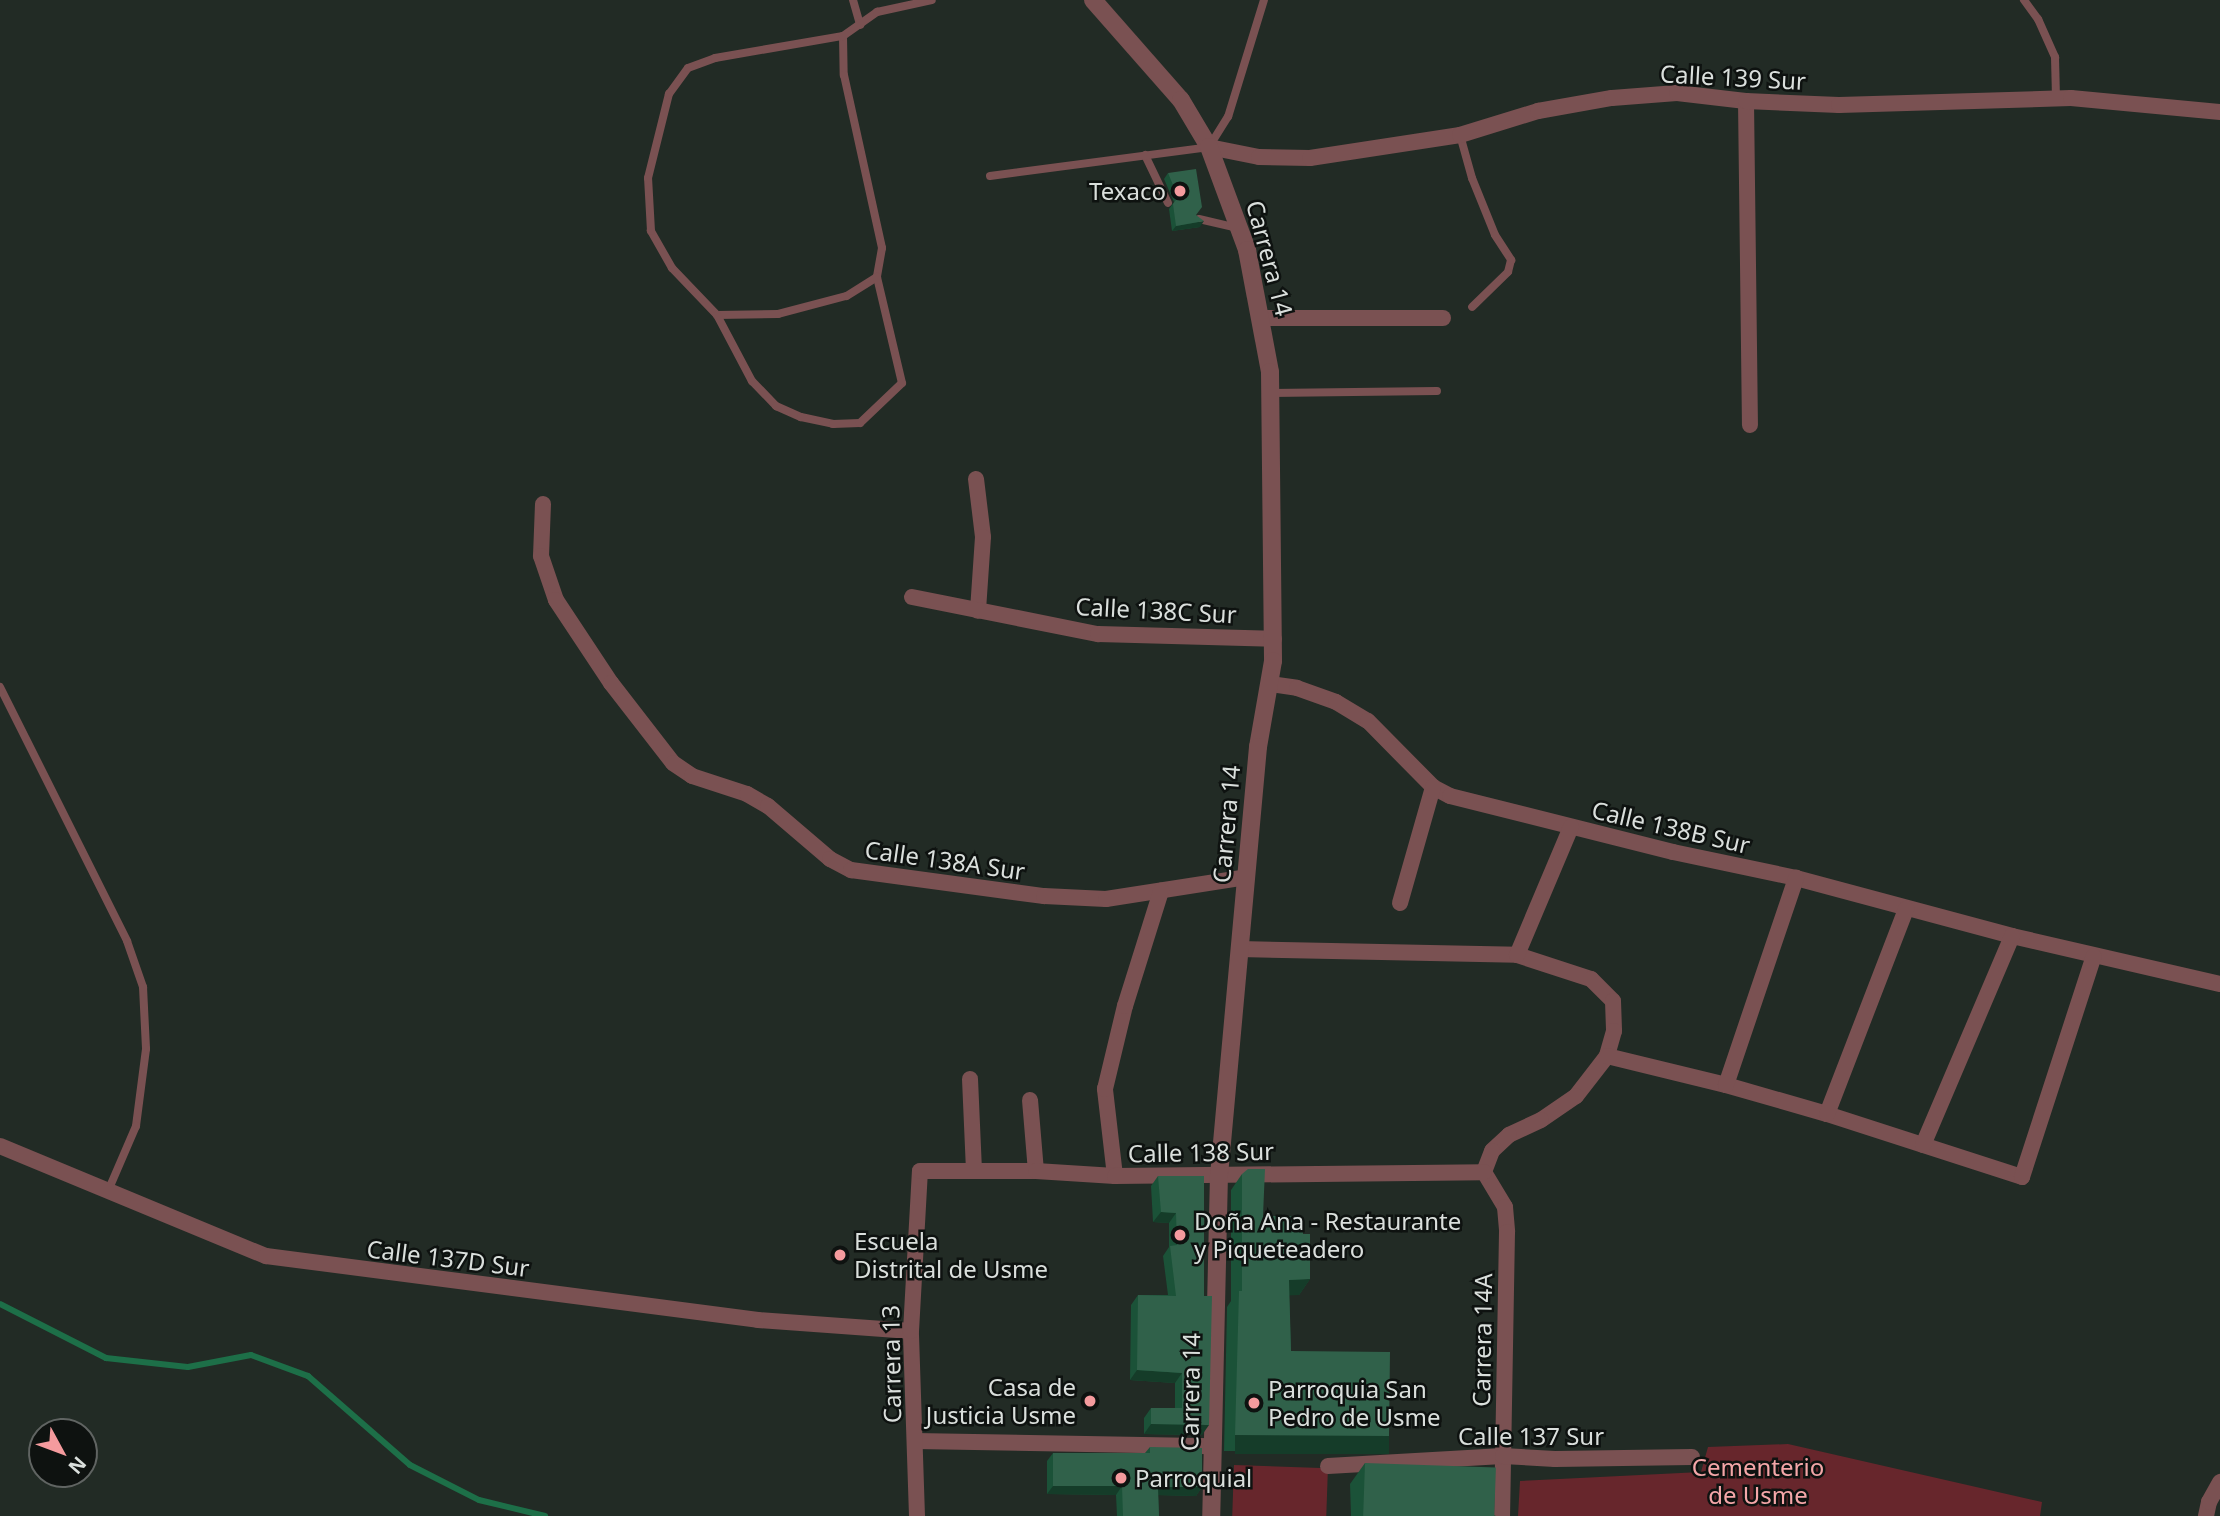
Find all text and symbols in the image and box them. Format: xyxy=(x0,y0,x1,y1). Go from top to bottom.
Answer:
street label: Calle 139 Sur xyxy=(1659,59,1807,95)
place label: Texaco xyxy=(1089,177,1166,205)
marker: Texaco xyxy=(1172,183,1188,199)
street label: Carrera 14 xyxy=(1241,197,1299,319)
street label: Calle 138C Sur xyxy=(1075,591,1237,629)
street label: Carrera 14 xyxy=(1207,764,1245,884)
street label: Calle 138B Sur xyxy=(1589,795,1753,859)
street label: Calle 138A Sur xyxy=(863,835,1027,885)
street label: Calle 138 Sur xyxy=(1128,1136,1274,1168)
place label: Doña Ana - Restaurante y Piqueteadero xyxy=(1194,1207,1461,1263)
place label: Escuela Distrital de Usme xyxy=(854,1227,1048,1283)
marker: Doña Ana - Restaurante y Piqueteadero xyxy=(1172,1227,1188,1243)
street label: Calle 137D Sur xyxy=(365,1234,531,1282)
marker: Escuela Distrital de Usme xyxy=(832,1247,848,1263)
street label: Carrera 14A xyxy=(1466,1273,1498,1407)
street label: Carrera 13 xyxy=(876,1305,906,1423)
street label: Carrera 14 xyxy=(1175,1333,1205,1451)
place label: Casa de Justicia Usme xyxy=(926,1373,1076,1429)
place label: Parroquia San Pedro de Usme xyxy=(1268,1375,1441,1431)
marker: Casa de Justicia Usme xyxy=(1082,1393,1098,1409)
marker: Parroquia San Pedro de Usme xyxy=(1246,1395,1262,1411)
north arrow xyxy=(28,1418,98,1488)
street label: Calle 137 Sur xyxy=(1458,1422,1604,1450)
text: N xyxy=(62,1451,92,1480)
park label: Cementerio de Usme xyxy=(1692,1453,1824,1509)
place label: Parroquial xyxy=(1135,1464,1252,1492)
marker: Parroquial xyxy=(1113,1470,1129,1486)

